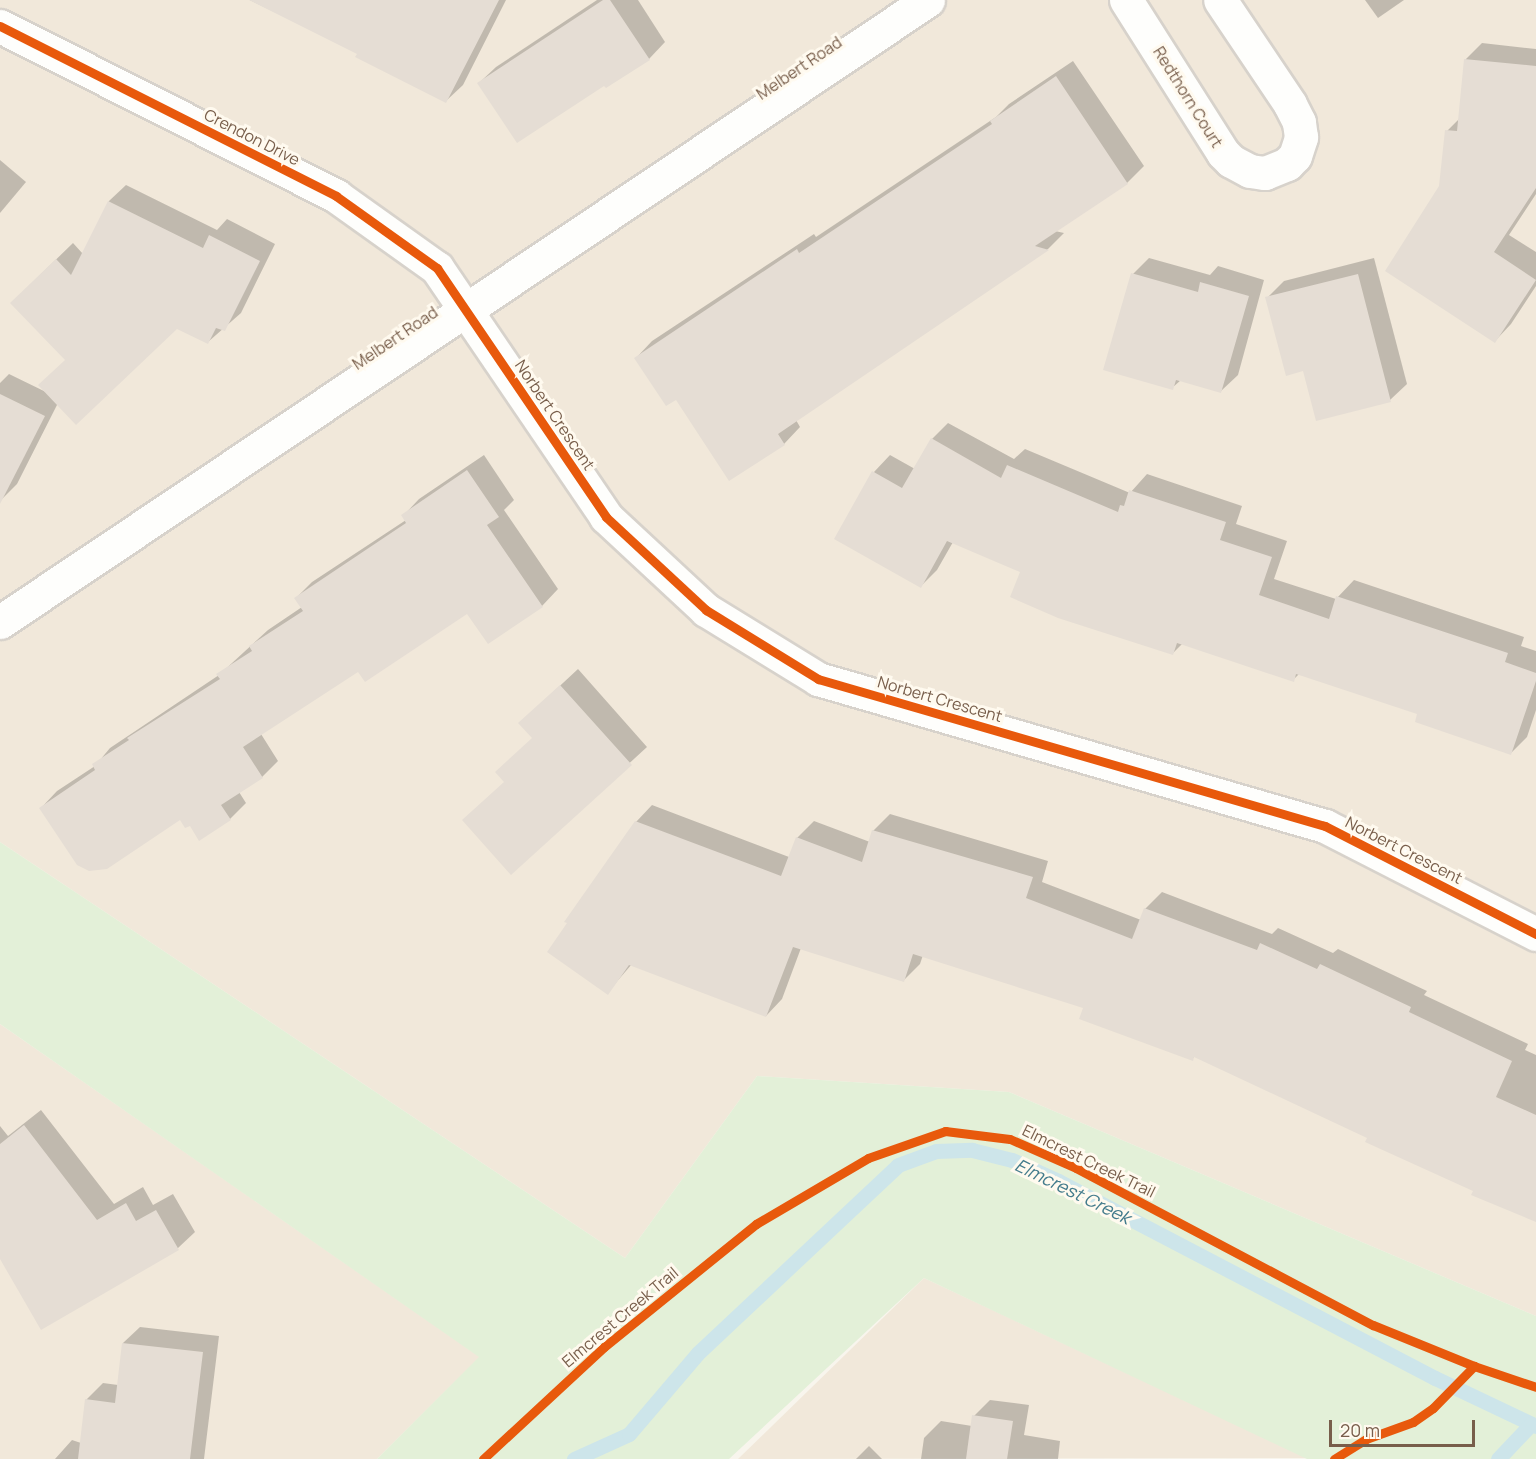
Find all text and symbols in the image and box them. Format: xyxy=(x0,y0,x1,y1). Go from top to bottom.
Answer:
street label: Melbert Road xyxy=(753,32,845,104)
street label: Redthorn Court xyxy=(1149,43,1227,151)
street label: Crendon Drive xyxy=(201,105,303,169)
street label: Melbert Road xyxy=(349,302,441,374)
street label: Norbert Crescent xyxy=(511,356,599,474)
street label: Norbert Crescent xyxy=(875,672,1005,726)
street label: Norbert Crescent xyxy=(1342,812,1466,888)
street label: Elmcrest Creek Trail xyxy=(1019,1120,1159,1202)
water label: Elmcrest Creek xyxy=(1012,1154,1134,1228)
street label: Elmcrest Creek Trail xyxy=(558,1263,682,1371)
scale bar xyxy=(1332,1408,1478,1446)
text: 20 m xyxy=(1340,1418,1380,1442)

